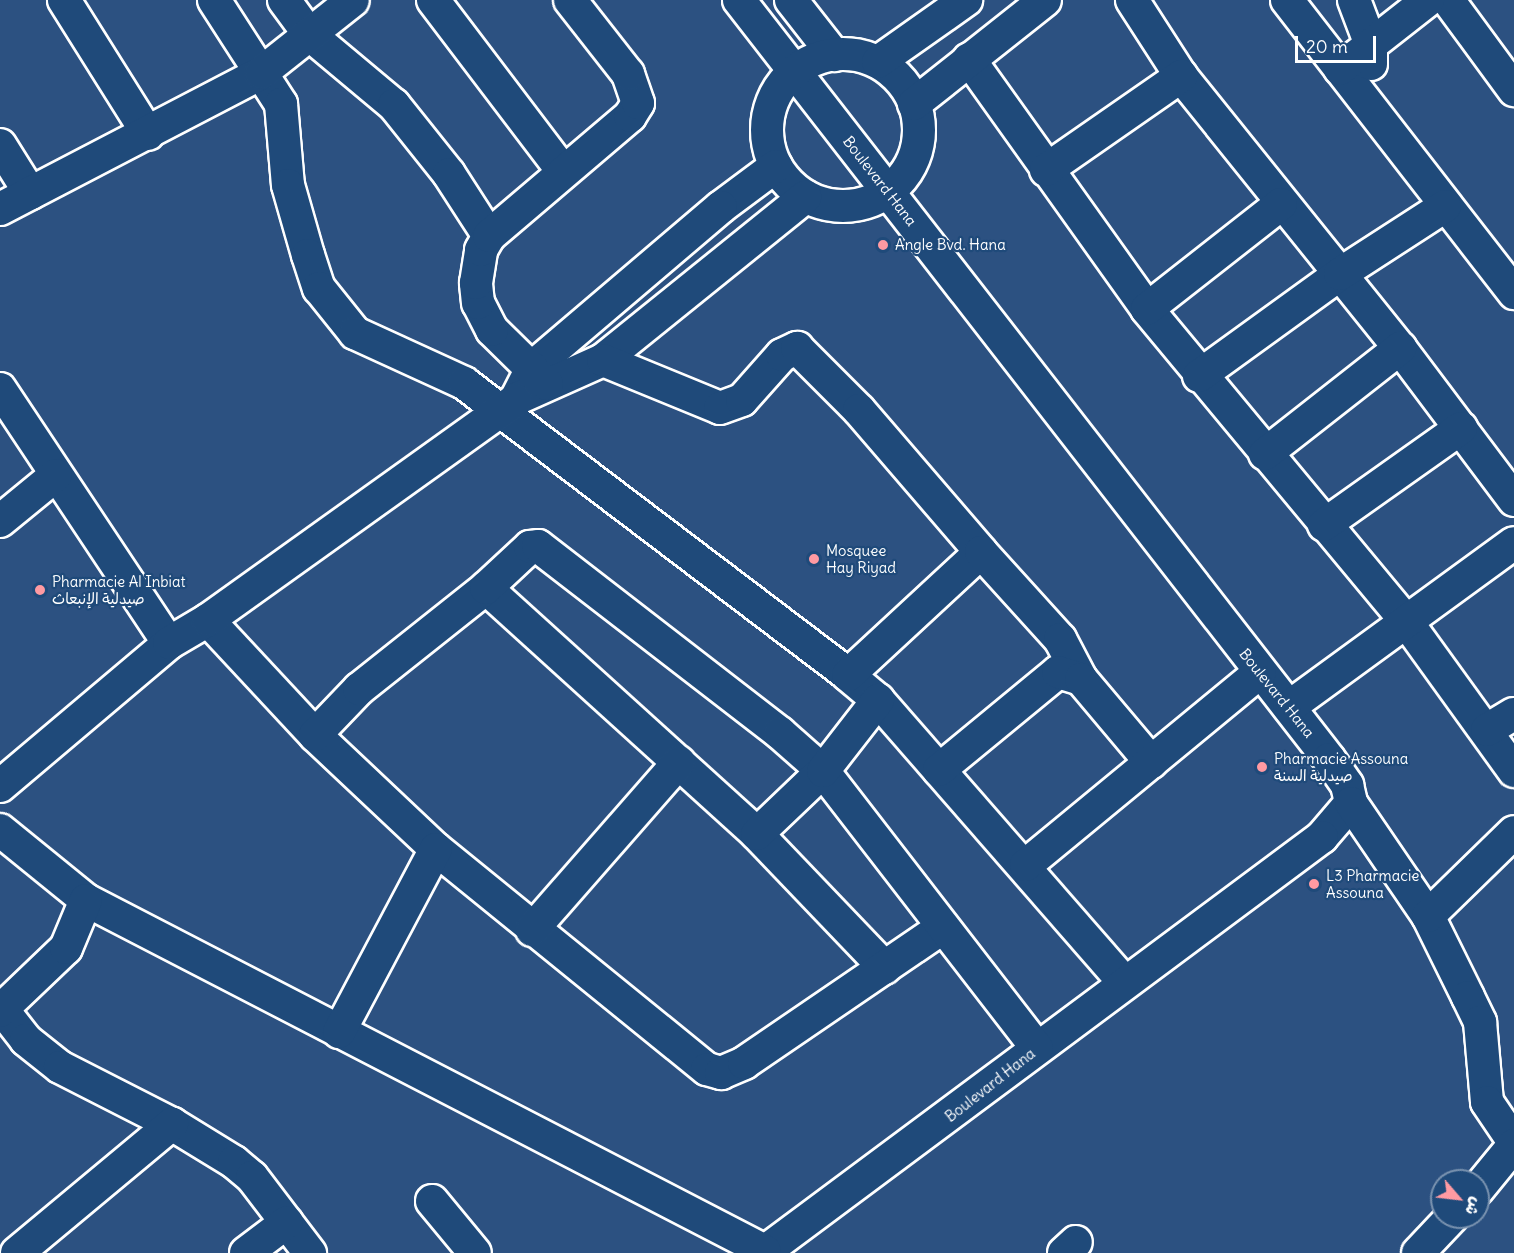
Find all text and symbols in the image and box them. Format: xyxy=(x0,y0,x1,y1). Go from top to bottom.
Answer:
scale bar xyxy=(1298,24,1379,62)
text: 20 m xyxy=(1306,35,1348,58)
street label: Boulevard Hana xyxy=(839,132,921,230)
place label: Angle Bvd. Hana xyxy=(895,236,1006,254)
marker: Angle Bvd. Hana xyxy=(876,238,890,252)
place label: Mosquee Hay Riyad xyxy=(826,541,896,576)
marker: Mosquee Hay Riyad xyxy=(807,552,821,566)
place label: Pharmacie Al Inbiat صيدلية الإنبعاث xyxy=(52,572,186,607)
marker: Pharmacie Al Inbiat صيدلية الإنبعاث xyxy=(33,583,47,597)
street label: Boulevard Hana xyxy=(1236,645,1318,741)
place label: Pharmacie Assouna صيدلية السنة xyxy=(1274,749,1408,784)
marker: Pharmacie Assouna صيدلية السنة xyxy=(1255,760,1269,774)
place label: L3 Pharmacie Assouna xyxy=(1326,866,1419,901)
marker: L3 Pharmacie Assouna xyxy=(1307,877,1321,891)
street label: Boulevard Hana xyxy=(941,1044,1039,1126)
north arrow xyxy=(1430,1169,1490,1229)
text: ش xyxy=(1461,1194,1487,1219)

